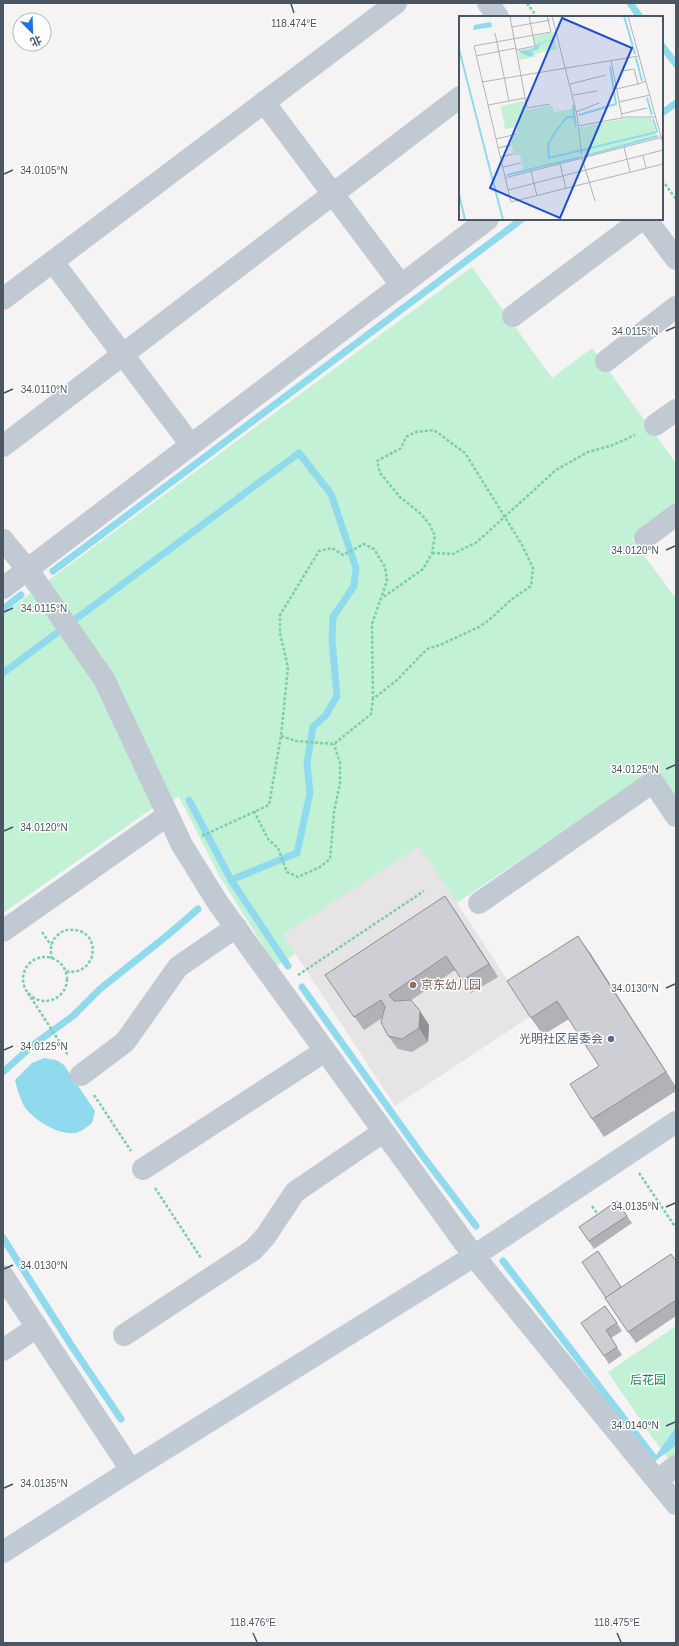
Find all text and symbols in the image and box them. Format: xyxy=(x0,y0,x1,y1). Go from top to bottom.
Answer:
north arrow xyxy=(12,12,52,52)
inset map xyxy=(459,16,663,220)
text: 118.474°E xyxy=(271,18,317,29)
text: 北 xyxy=(29,34,43,49)
text: 34.0105°N xyxy=(20,165,68,176)
text: 34.0115°N xyxy=(612,326,658,337)
text: 34.0110°N xyxy=(21,384,67,395)
text: 34.0120°N xyxy=(611,545,659,556)
text: 34.0115°N xyxy=(21,603,67,614)
text: 34.0125°N xyxy=(611,764,659,775)
text: 34.0120°N xyxy=(20,822,68,833)
place label: 京东幼儿园 xyxy=(421,978,481,992)
marker: 京东幼儿园 xyxy=(408,980,418,990)
text: 34.0130°N xyxy=(611,983,659,994)
place label: 光明社区居委会 xyxy=(519,1032,603,1046)
marker: 光明社区居委会 xyxy=(606,1034,616,1044)
text: 34.0125°N xyxy=(20,1041,68,1052)
text: 34.0135°N xyxy=(611,1201,659,1212)
text: 34.0130°N xyxy=(20,1260,68,1271)
park label: 后花园 xyxy=(630,1373,666,1387)
text: 34.0140°N xyxy=(611,1420,659,1431)
text: 34.0135°N xyxy=(20,1478,68,1489)
text: 118.476°E xyxy=(230,1617,276,1628)
text: 118.475°E xyxy=(594,1617,640,1628)

